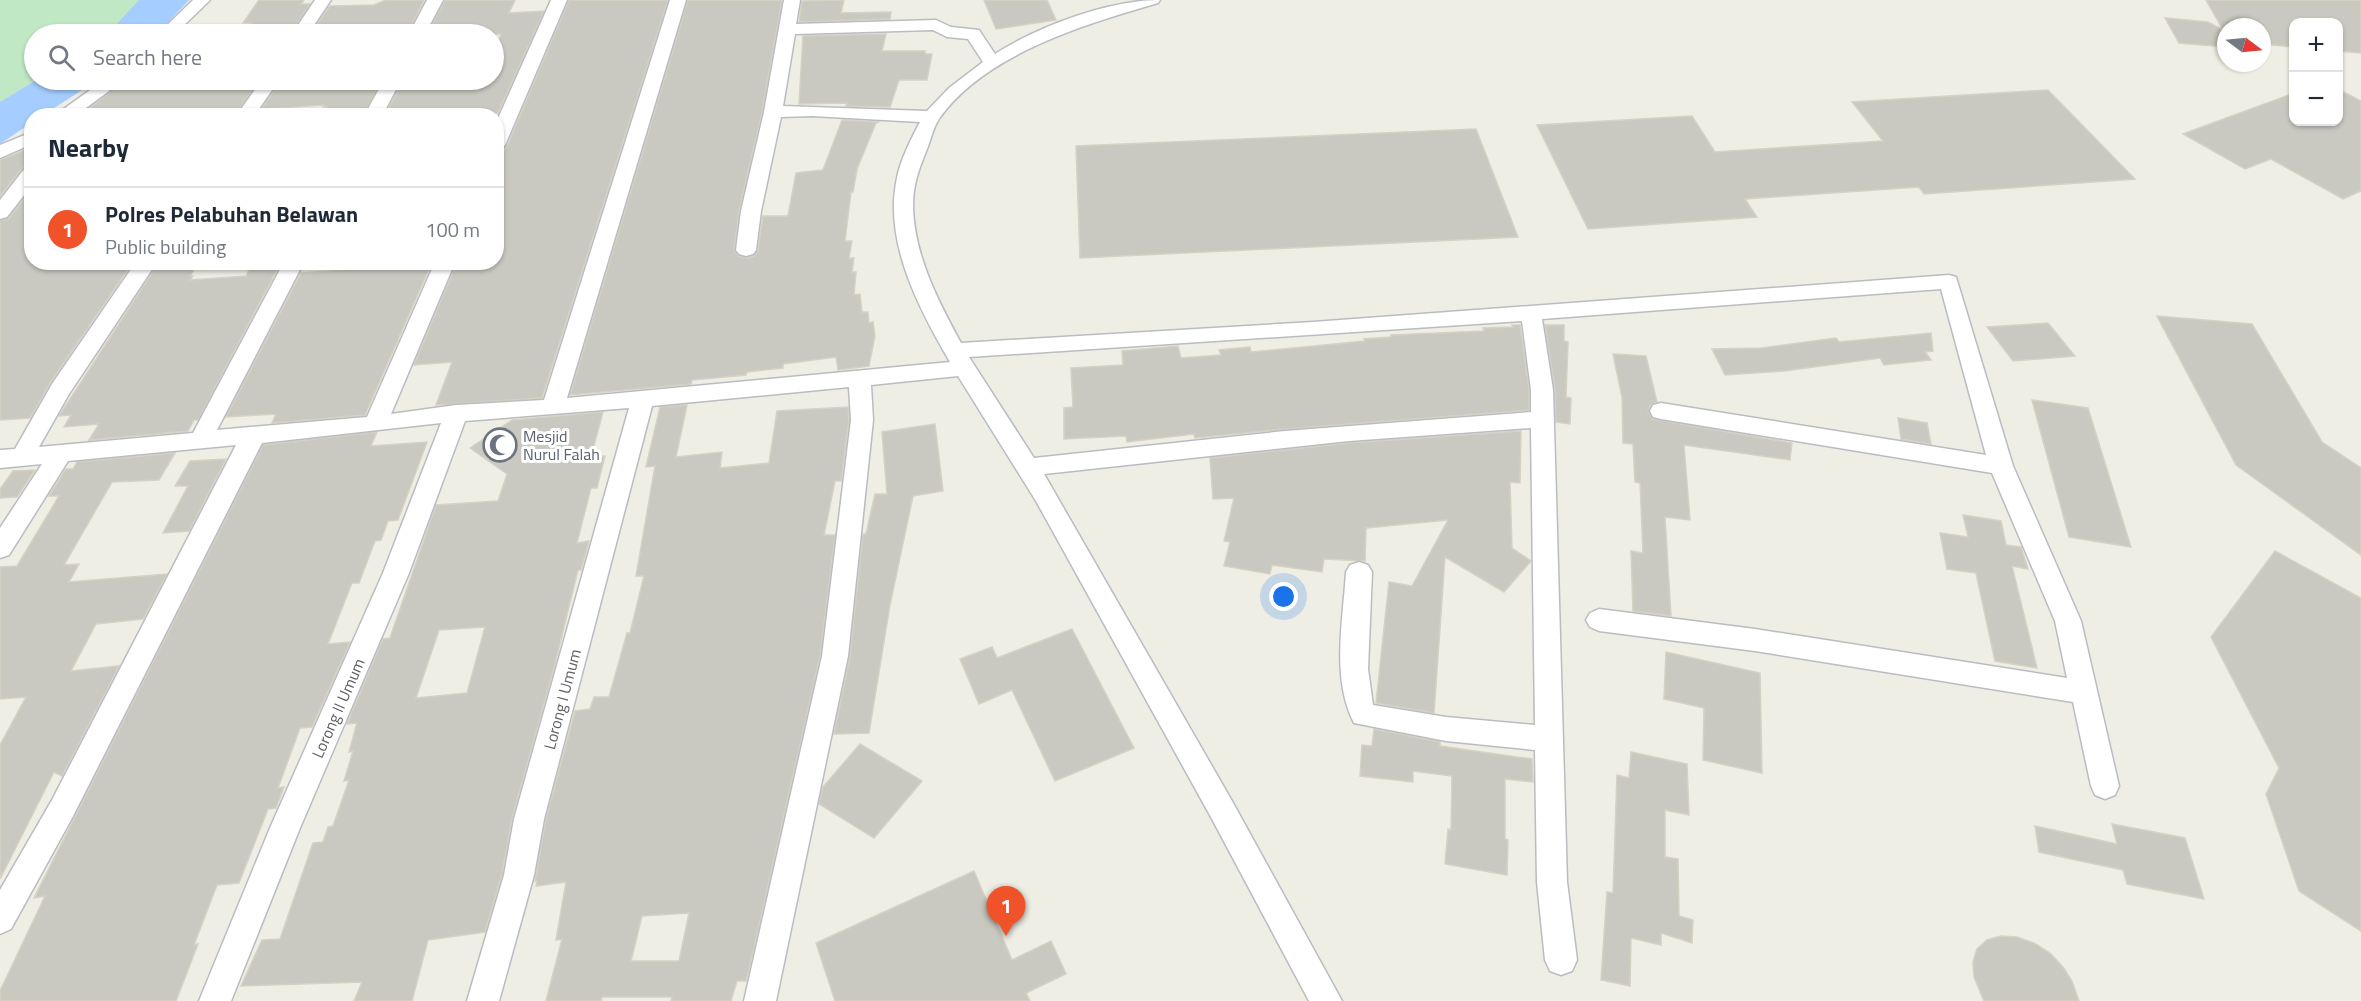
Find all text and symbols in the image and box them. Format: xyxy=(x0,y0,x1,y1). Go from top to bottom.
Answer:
north arrow xyxy=(2217,18,2271,72)
map controls xyxy=(2289,18,2343,126)
button: + xyxy=(2289,18,2343,72)
search box xyxy=(24,24,504,90)
text: Search here xyxy=(93,40,202,74)
icon: search xyxy=(45,41,78,74)
button: − xyxy=(2289,72,2343,126)
text: Nearby xyxy=(48,128,129,167)
text: Polres Pelabuhan Belawan xyxy=(105,197,358,231)
text: 1 xyxy=(62,214,73,245)
text: 100 m xyxy=(425,214,480,245)
text: Public building xyxy=(105,231,226,262)
place label: Mesjid Nurul Falah xyxy=(523,424,600,466)
mosque icon: Mesjid Nurul Falah xyxy=(482,427,518,463)
your location xyxy=(1269,582,1298,611)
street label: Lorong I Umum xyxy=(537,646,587,752)
street label: Lorong II Umum xyxy=(305,654,371,762)
pin: 1 xyxy=(986,886,1026,936)

